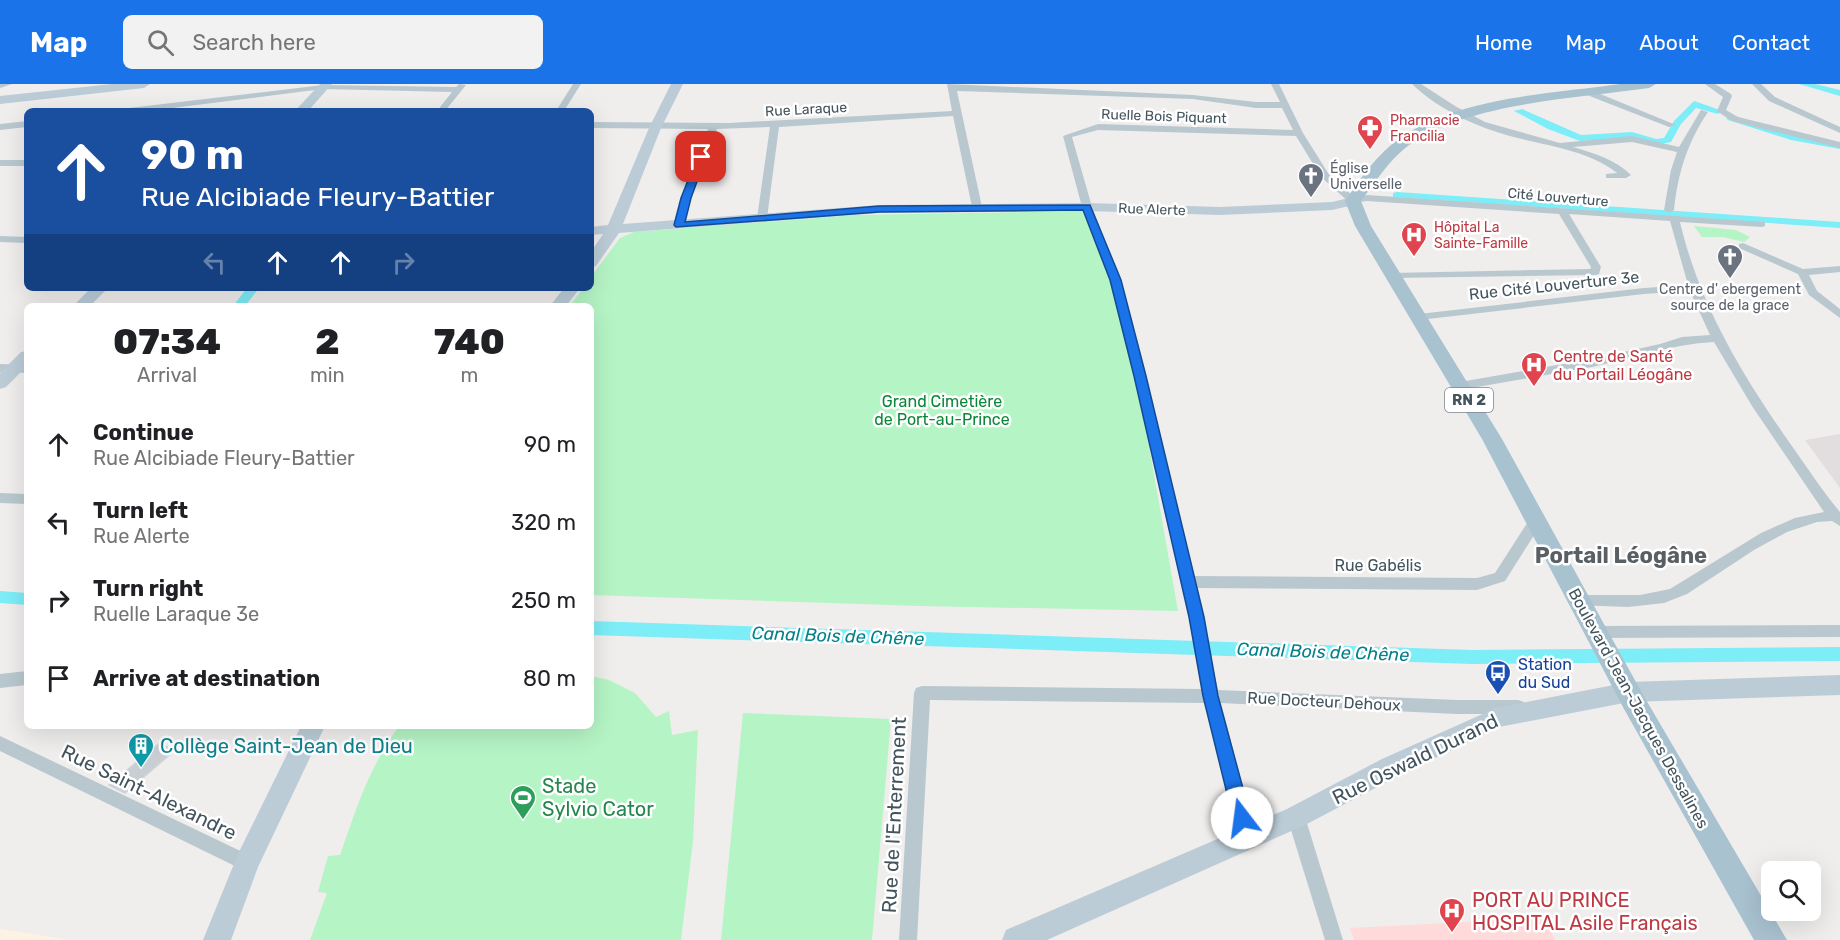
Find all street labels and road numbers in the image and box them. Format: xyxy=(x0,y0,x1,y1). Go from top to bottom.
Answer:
street label: Rue Laraque xyxy=(765,99,848,120)
street label: Ruelle Bois Piquant xyxy=(1101,106,1228,127)
street label: Cité Louverture xyxy=(1507,185,1609,210)
street label: Rue Alerte xyxy=(1118,200,1186,219)
street label: Rue Cité Louverture 3e xyxy=(1468,267,1640,304)
road number: RN 2 xyxy=(1445,388,1493,412)
street label: Rue Gabélis xyxy=(1334,556,1422,575)
street label: Boulevard Jean-Jacques Dessalines xyxy=(1564,585,1713,832)
street label: Rue Docteur Dehoux xyxy=(1247,688,1402,715)
street label: Rue Oswald Durand xyxy=(1328,708,1502,810)
street label: Rue de l'Enterrement xyxy=(877,716,911,914)
street label: Rue Saint-Alexandre xyxy=(57,739,241,845)

